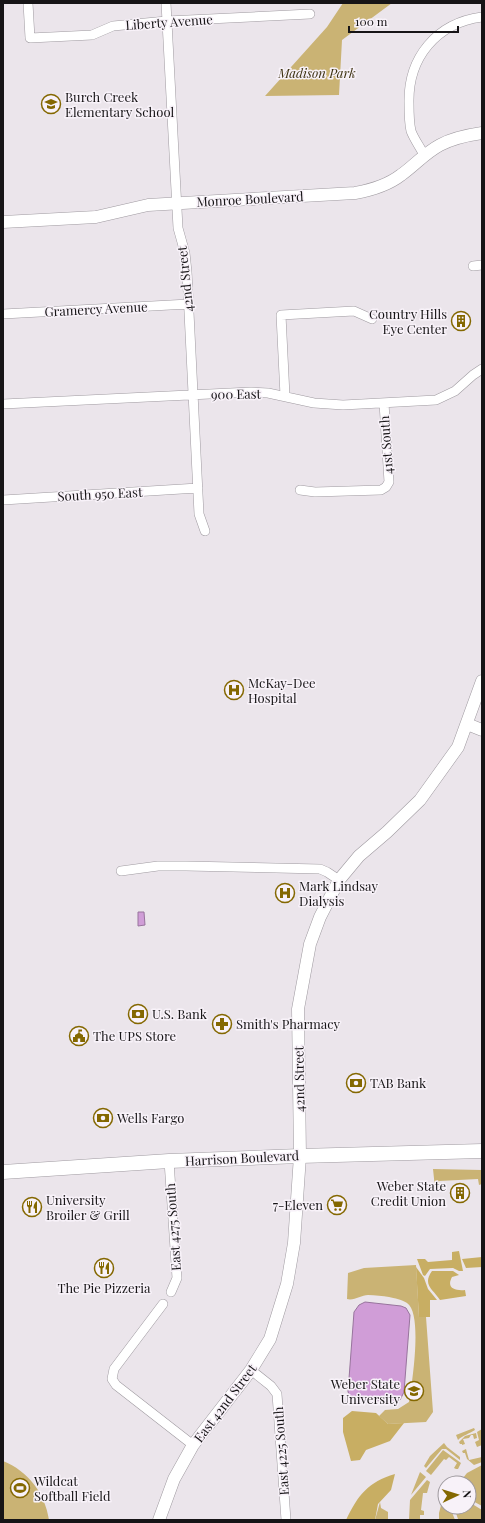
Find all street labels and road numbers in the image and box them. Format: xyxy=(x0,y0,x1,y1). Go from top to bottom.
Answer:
street label: Liberty Avenue xyxy=(125,10,214,33)
street label: Monroe Boulevard xyxy=(196,187,304,210)
street label: 42nd Street xyxy=(173,245,196,313)
street label: Gramercy Avenue xyxy=(44,297,148,320)
street label: 900 East xyxy=(211,385,262,402)
street label: 41st South xyxy=(375,415,396,475)
street label: South 950 East xyxy=(57,483,143,504)
street label: 42nd Street xyxy=(289,1045,308,1112)
street label: Harrison Boulevard xyxy=(184,1146,300,1169)
street label: East 4275 South xyxy=(161,1182,184,1271)
street label: East 42nd Street xyxy=(190,1360,260,1445)
street label: East 4225 South xyxy=(269,1406,292,1496)

